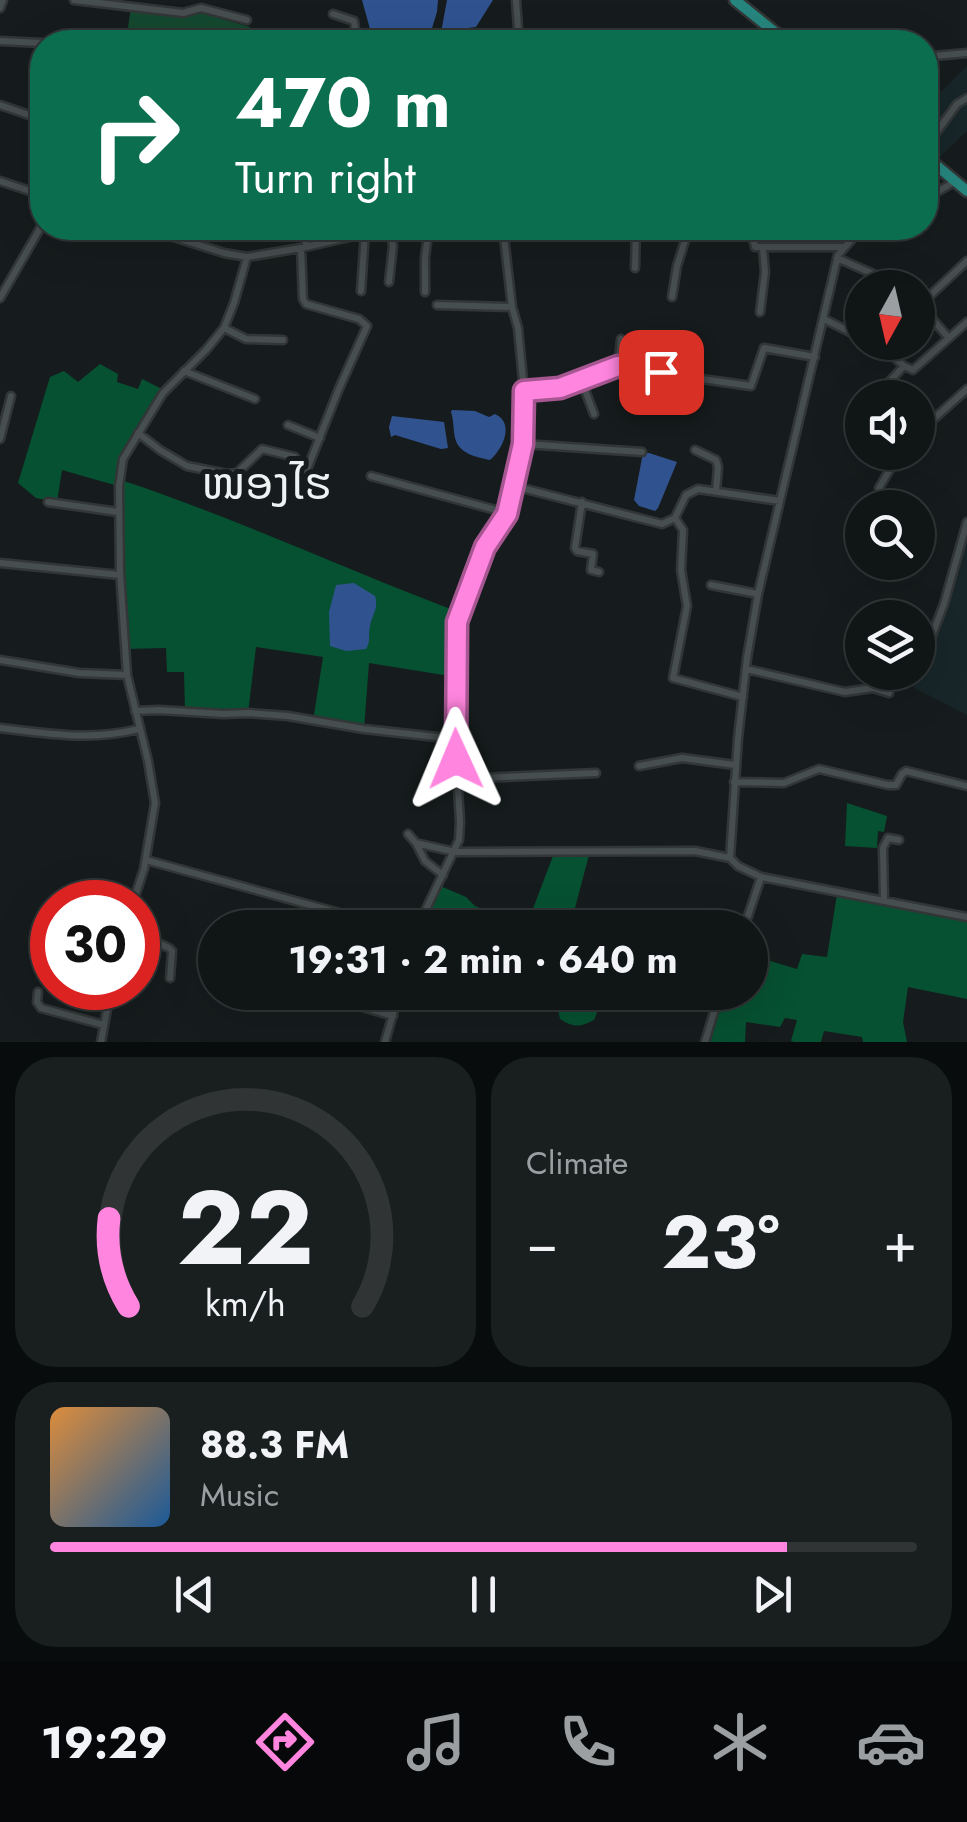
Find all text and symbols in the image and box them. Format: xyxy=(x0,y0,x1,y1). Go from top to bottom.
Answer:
text: 470 m xyxy=(235,52,451,153)
icon: right xyxy=(70,70,200,200)
text: Turn right xyxy=(235,145,416,210)
north arrow xyxy=(845,270,935,360)
map controls xyxy=(845,270,935,690)
pin xyxy=(619,330,704,415)
icon: arrive xyxy=(634,345,689,400)
button: sound xyxy=(845,380,935,470)
district label: ໜອງໄຮ xyxy=(202,451,332,516)
button: search xyxy=(845,490,935,580)
button: layers xyxy=(845,600,935,690)
position arrow xyxy=(404,707,508,811)
speed limit sign: 30 xyxy=(30,880,160,1010)
text: 19:31 · 2 min · 640 m xyxy=(288,932,678,987)
text: Climate xyxy=(526,1140,628,1186)
text: 22 xyxy=(177,1153,314,1303)
text: 23° xyxy=(662,1188,780,1296)
text: − xyxy=(526,1203,558,1283)
text: + xyxy=(883,1203,917,1283)
text: km/h xyxy=(205,1278,286,1329)
text: 88.3 FM xyxy=(200,1417,349,1472)
text: Music xyxy=(200,1472,279,1518)
icon: previous xyxy=(167,1567,222,1622)
icon: pause xyxy=(456,1567,511,1622)
icon: next xyxy=(745,1567,800,1622)
icon: directions xyxy=(250,1707,320,1777)
icon: music xyxy=(401,1707,471,1777)
icon: phone xyxy=(553,1707,623,1777)
icon: climate xyxy=(705,1707,775,1777)
icon: car xyxy=(856,1707,926,1777)
text: 19:29 xyxy=(41,1710,168,1775)

